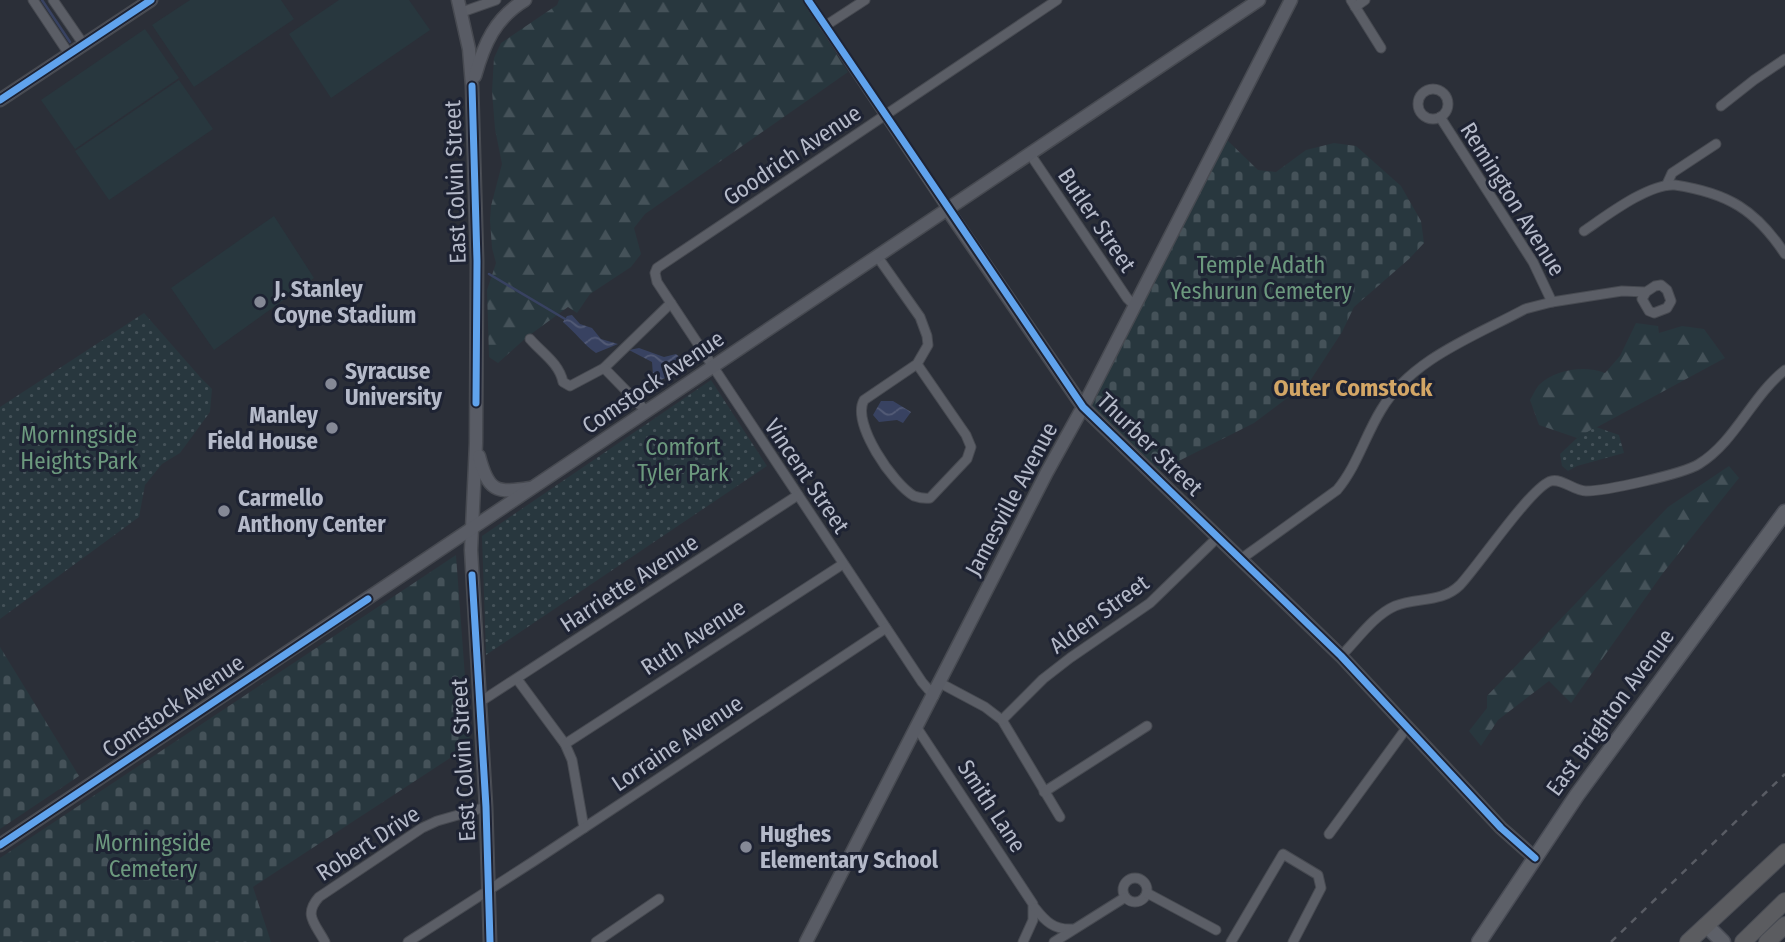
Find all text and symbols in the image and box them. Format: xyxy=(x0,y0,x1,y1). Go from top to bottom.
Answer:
street label: East Colvin Street xyxy=(438,99,472,264)
street label: Goodrich Avenue xyxy=(718,99,866,211)
street label: Remington Avenue xyxy=(1455,117,1571,281)
street label: Butler Street xyxy=(1052,163,1142,278)
park label: Temple Adath Yeshurun Cemetery xyxy=(1170,251,1352,305)
place label: J. Stanley Coyne Stadium xyxy=(273,275,416,329)
marker: J. Stanley Coyne Stadium xyxy=(252,294,268,310)
street label: Comstock Avenue xyxy=(577,324,729,440)
place label: Syracuse University xyxy=(345,357,443,411)
district label: Outer Comstock xyxy=(1274,374,1433,402)
marker: Syracuse University xyxy=(323,376,339,392)
street label: Thurber Street xyxy=(1091,387,1209,502)
place label: Manley Field House xyxy=(207,401,319,455)
street label: Vincent Street xyxy=(758,413,856,539)
street label: Jamesville Avenue xyxy=(959,417,1063,581)
marker: Manley Field House xyxy=(324,420,340,436)
park label: Morningside Heights Park xyxy=(20,421,138,475)
park label: Comfort Tyler Park xyxy=(637,433,729,487)
place label: Carmello Anthony Center xyxy=(237,484,386,538)
marker: Carmello Anthony Center xyxy=(216,503,232,519)
street label: Harriette Avenue xyxy=(555,528,703,638)
street label: Alden Street xyxy=(1044,568,1154,659)
street label: Ruth Avenue xyxy=(636,593,750,681)
street label: East Brighton Avenue xyxy=(1540,623,1680,801)
street label: Comstock Avenue xyxy=(97,648,249,764)
street label: East Colvin Street xyxy=(445,677,481,842)
street label: Lorraine Avenue xyxy=(606,689,748,797)
street label: Smith Lane xyxy=(952,754,1032,858)
street label: Robert Drive xyxy=(311,799,425,887)
place label: Hughes Elementary School xyxy=(760,820,939,874)
park label: Morningside Cemetery xyxy=(95,829,211,883)
marker: Hughes Elementary School xyxy=(738,839,754,855)

